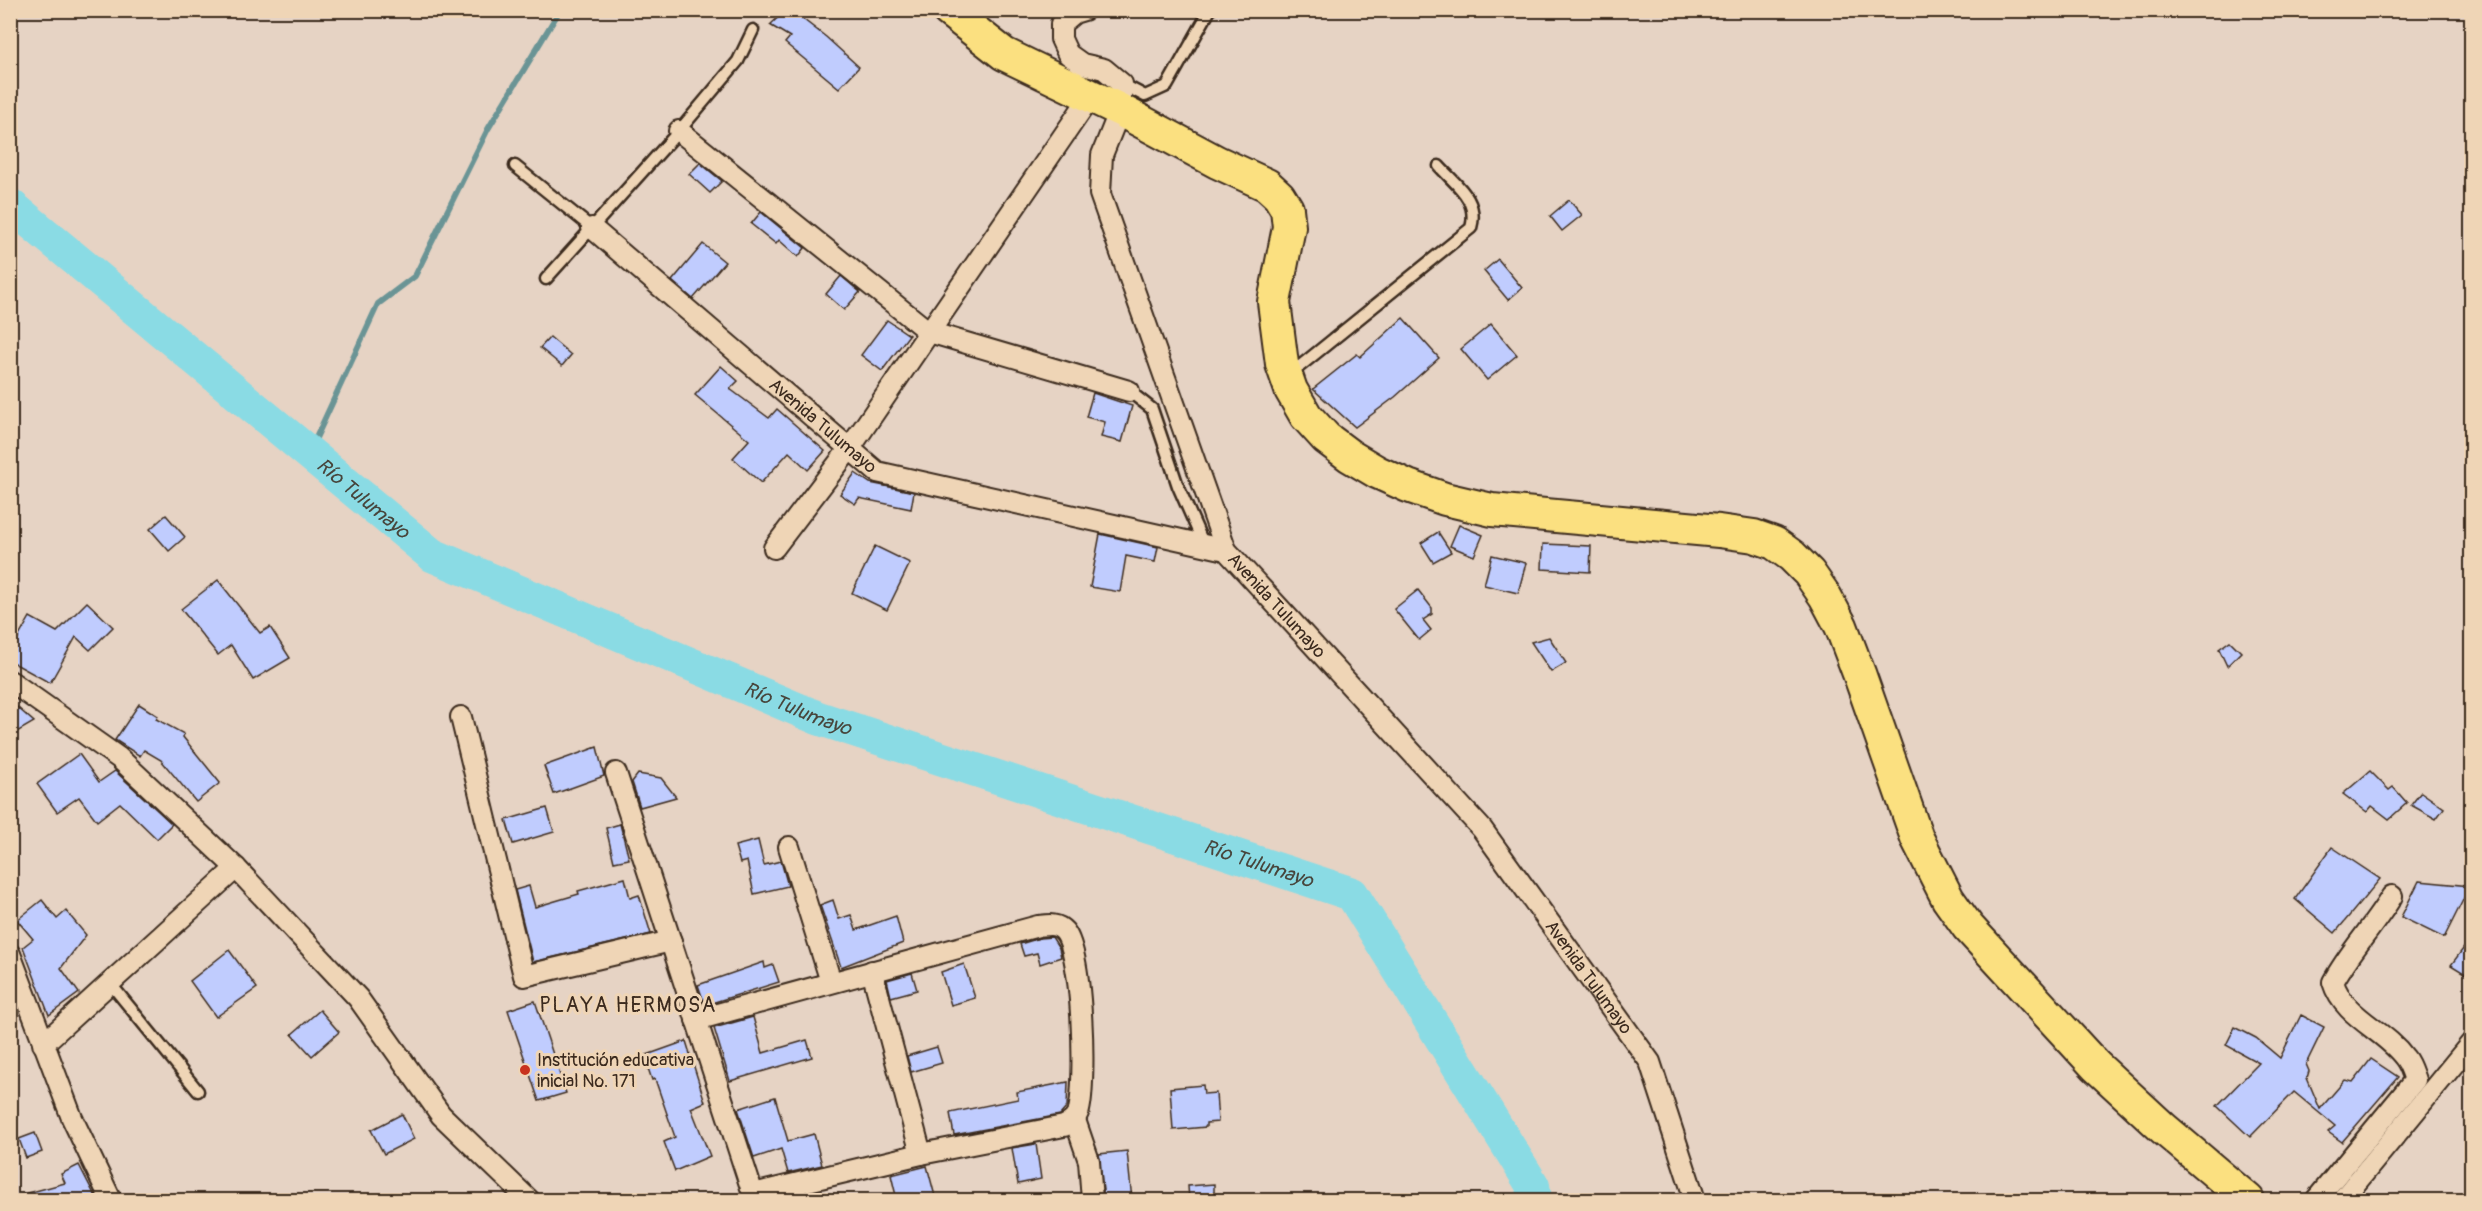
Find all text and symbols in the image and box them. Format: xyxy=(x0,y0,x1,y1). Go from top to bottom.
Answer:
street label: Avenida Tulumayo xyxy=(764,374,882,479)
water label: Río Tulumayo xyxy=(311,453,416,545)
street label: Avenida Tulumayo xyxy=(1222,548,1331,663)
water label: Río Tulumayo xyxy=(740,676,856,742)
water label: Río Tulumayo xyxy=(1200,834,1317,894)
street label: Avenida Tulumayo xyxy=(1540,916,1637,1039)
district label: PLAYA HERMOSA xyxy=(539,992,717,1019)
place label: Institución educativa inicial No. 171 xyxy=(537,1049,694,1093)
marker: Institución educativa inicial No. 171 xyxy=(518,1063,532,1077)

